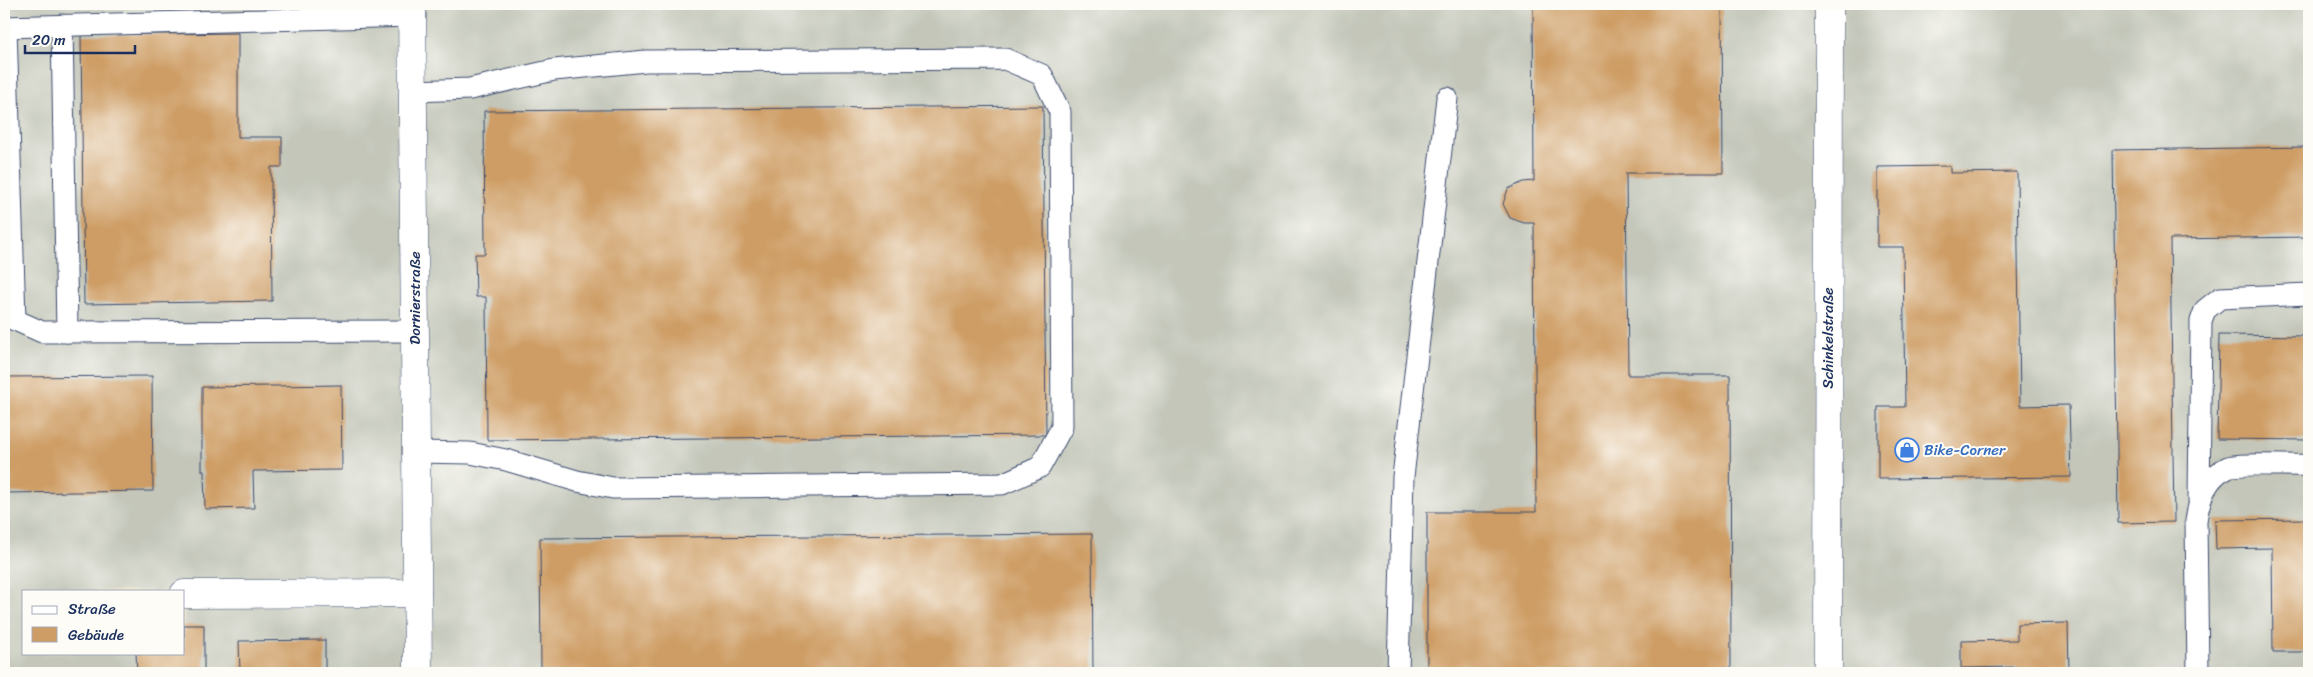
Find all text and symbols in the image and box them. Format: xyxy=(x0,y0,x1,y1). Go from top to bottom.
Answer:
scale bar xyxy=(25,22,135,54)
text: 20 m xyxy=(32,27,66,53)
street label: Dornierstraße xyxy=(402,251,428,345)
street label: Schinkelstraße xyxy=(1815,287,1841,389)
shop icon: Bike-Corner xyxy=(1894,437,1920,463)
place label: Bike-Corner xyxy=(1924,437,2006,463)
legend xyxy=(22,590,185,654)
text: Straße xyxy=(68,596,116,622)
text: Gebäude xyxy=(68,622,124,648)

